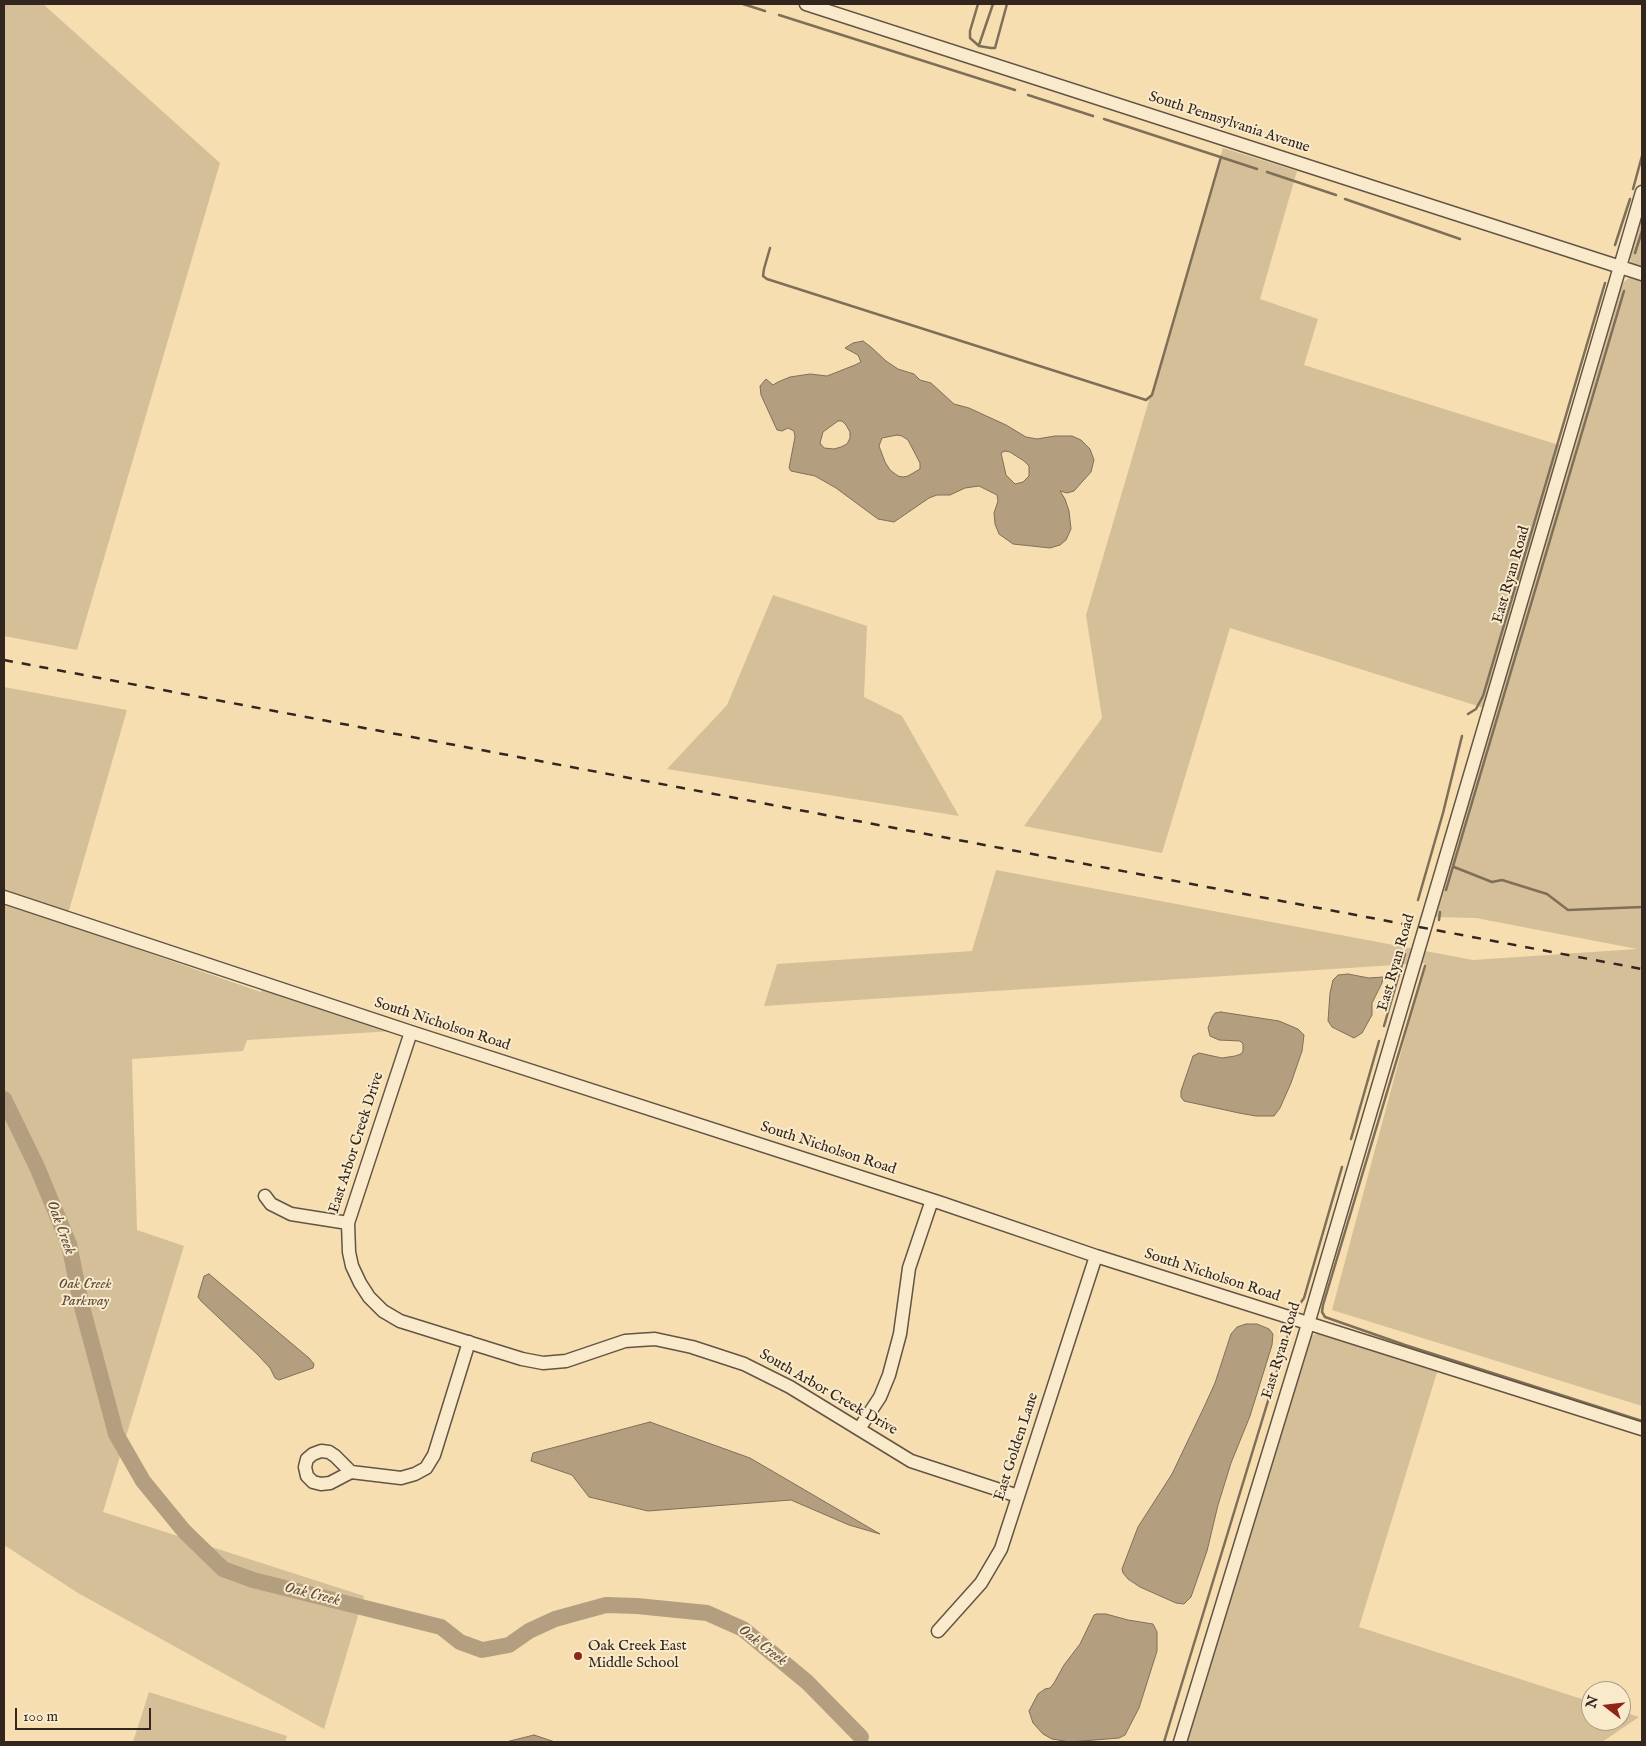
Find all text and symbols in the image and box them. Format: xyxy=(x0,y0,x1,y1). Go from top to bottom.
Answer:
street label: South Pennsylvania Avenue xyxy=(1146,88,1312,158)
street label: East Ryan Road xyxy=(1490,524,1534,626)
street label: East Ryan Road xyxy=(1375,912,1419,1014)
street label: South Nicholson Road xyxy=(372,995,512,1055)
street label: East Arbor Creek Drive xyxy=(326,1070,388,1216)
street label: South Nicholson Road xyxy=(758,1119,898,1179)
water label: Oak Creek xyxy=(41,1198,79,1258)
street label: South Nicholson Road xyxy=(1142,1246,1282,1306)
park label: Oak Creek Parkway xyxy=(59,1276,111,1311)
street label: East Ryan Road xyxy=(1259,1300,1305,1402)
street label: South Arbor Creek Drive xyxy=(756,1346,900,1440)
street label: East Golden Lane xyxy=(991,1391,1043,1503)
water label: Oak Creek xyxy=(282,1579,342,1611)
water label: Oak Creek xyxy=(734,1621,790,1671)
place label: Oak Creek East Middle School xyxy=(588,1638,687,1673)
marker: Oak Creek East Middle School xyxy=(572,1650,584,1662)
north arrow xyxy=(1581,1681,1631,1731)
text: N xyxy=(1582,1694,1603,1710)
scale bar xyxy=(18,1698,154,1730)
text: 100 m xyxy=(23,1707,58,1726)

